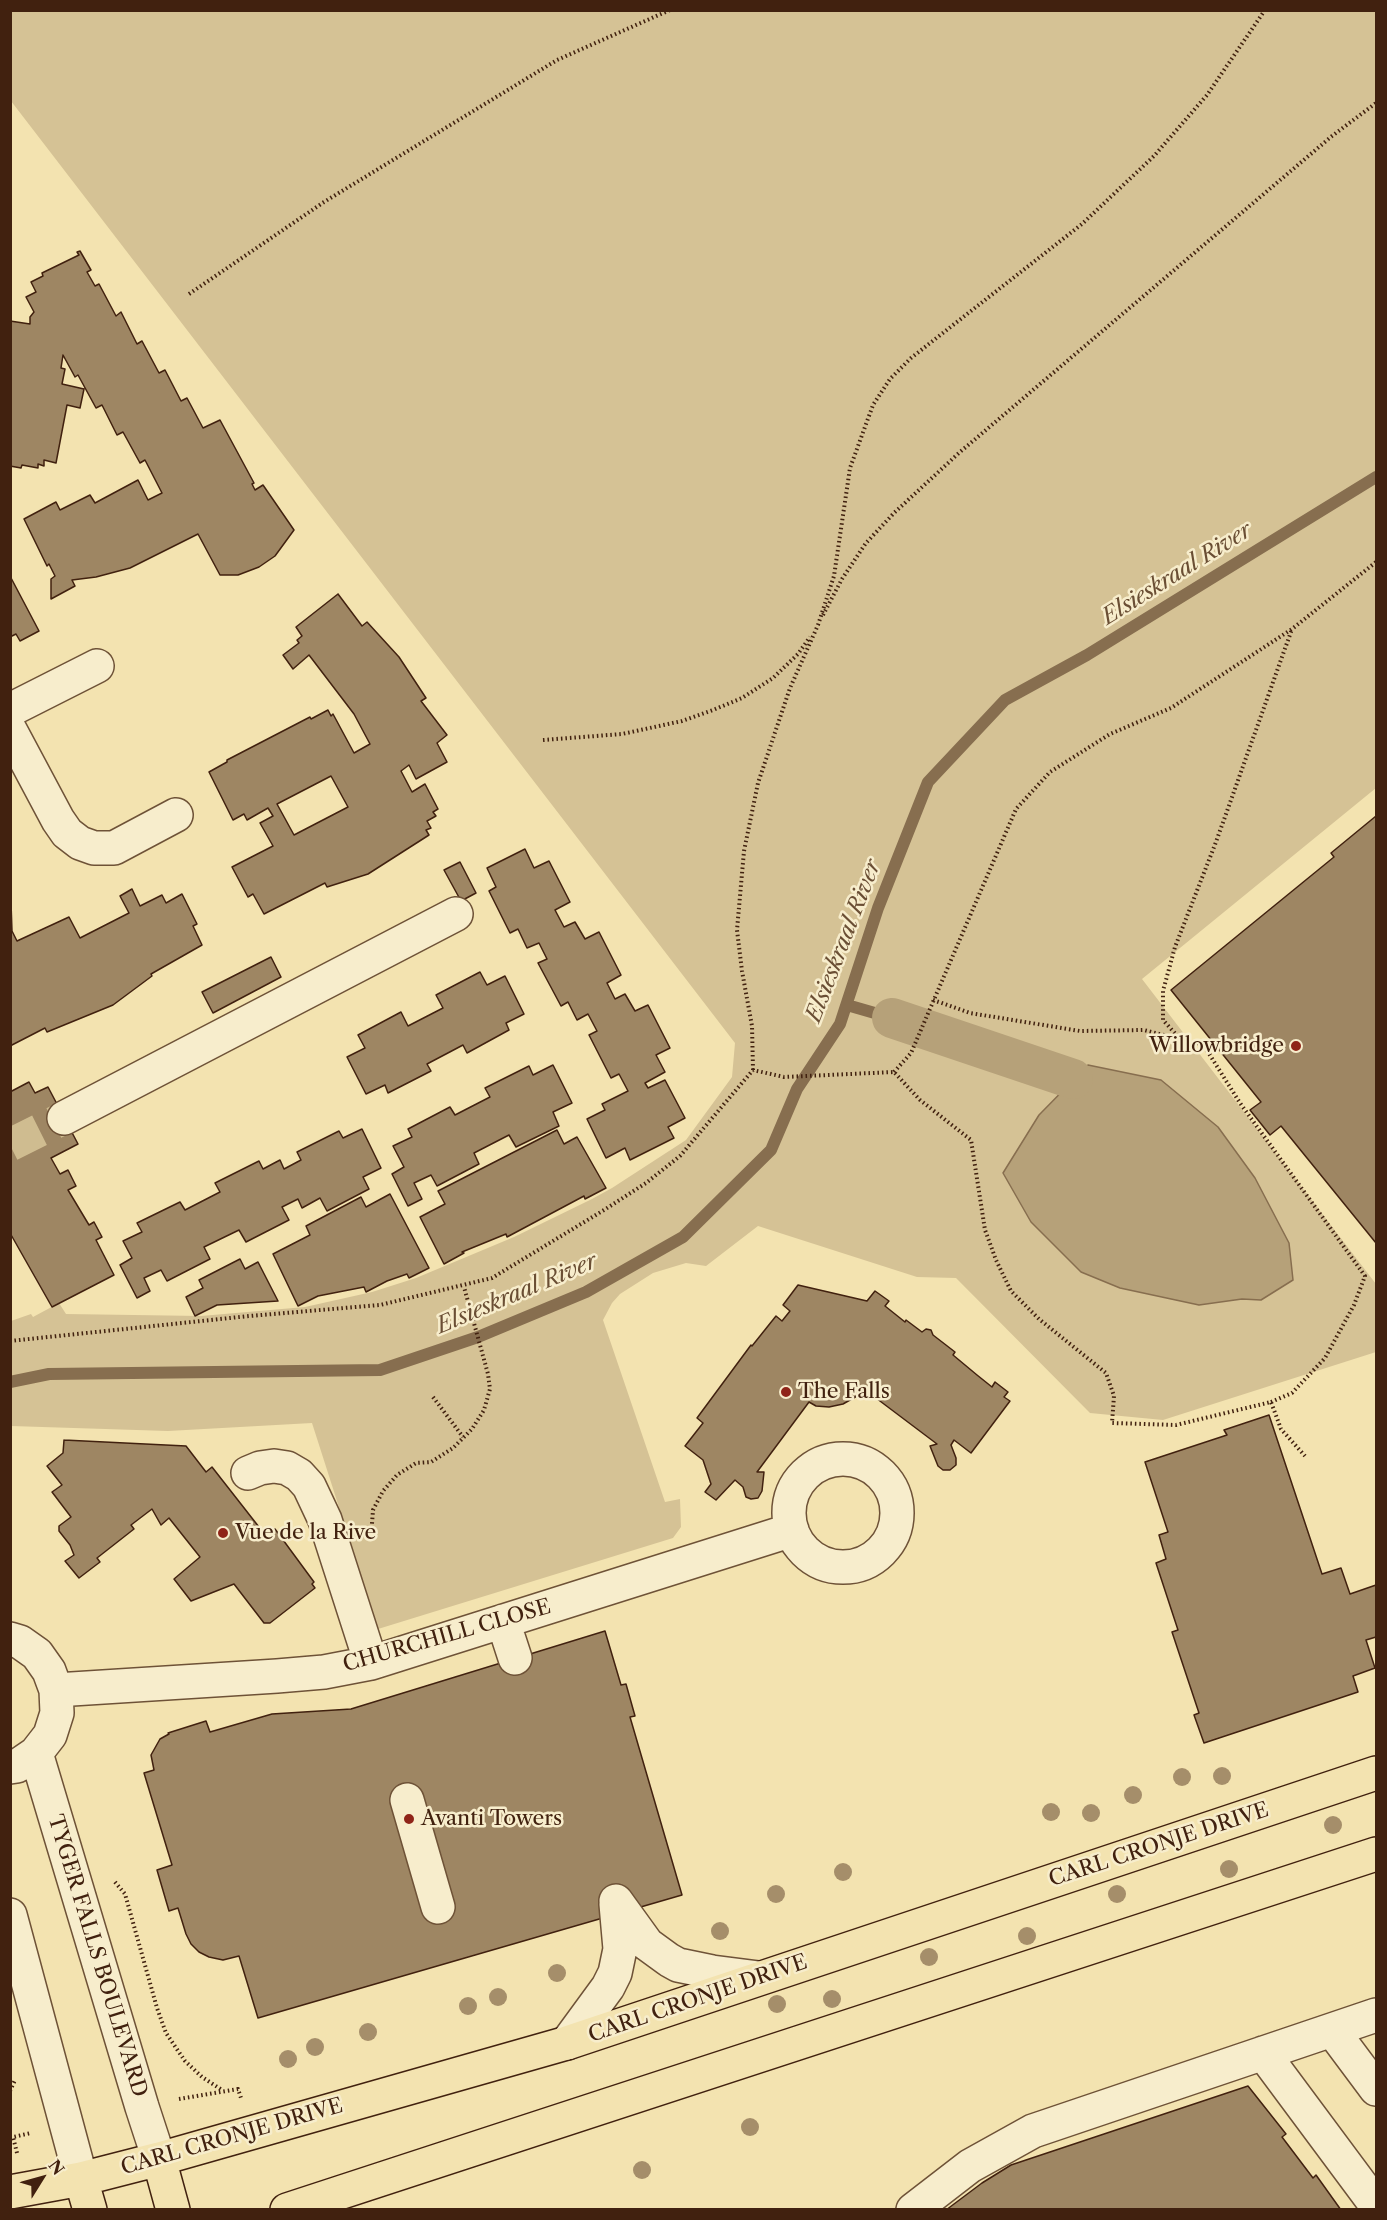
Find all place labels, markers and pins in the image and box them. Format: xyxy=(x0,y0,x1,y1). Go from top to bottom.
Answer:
place label: Willowbridge xyxy=(1149,1033,1284,1059)
marker: Willowbridge xyxy=(1289,1039,1303,1053)
place label: The Falls xyxy=(798,1379,890,1405)
marker: The Falls xyxy=(779,1385,793,1399)
place label: Vue de la Rive xyxy=(235,1520,376,1546)
marker: Vue de la Rive xyxy=(216,1526,230,1540)
place label: Avanti Towers xyxy=(421,1806,562,1832)
marker: Avanti Towers xyxy=(402,1812,416,1826)

